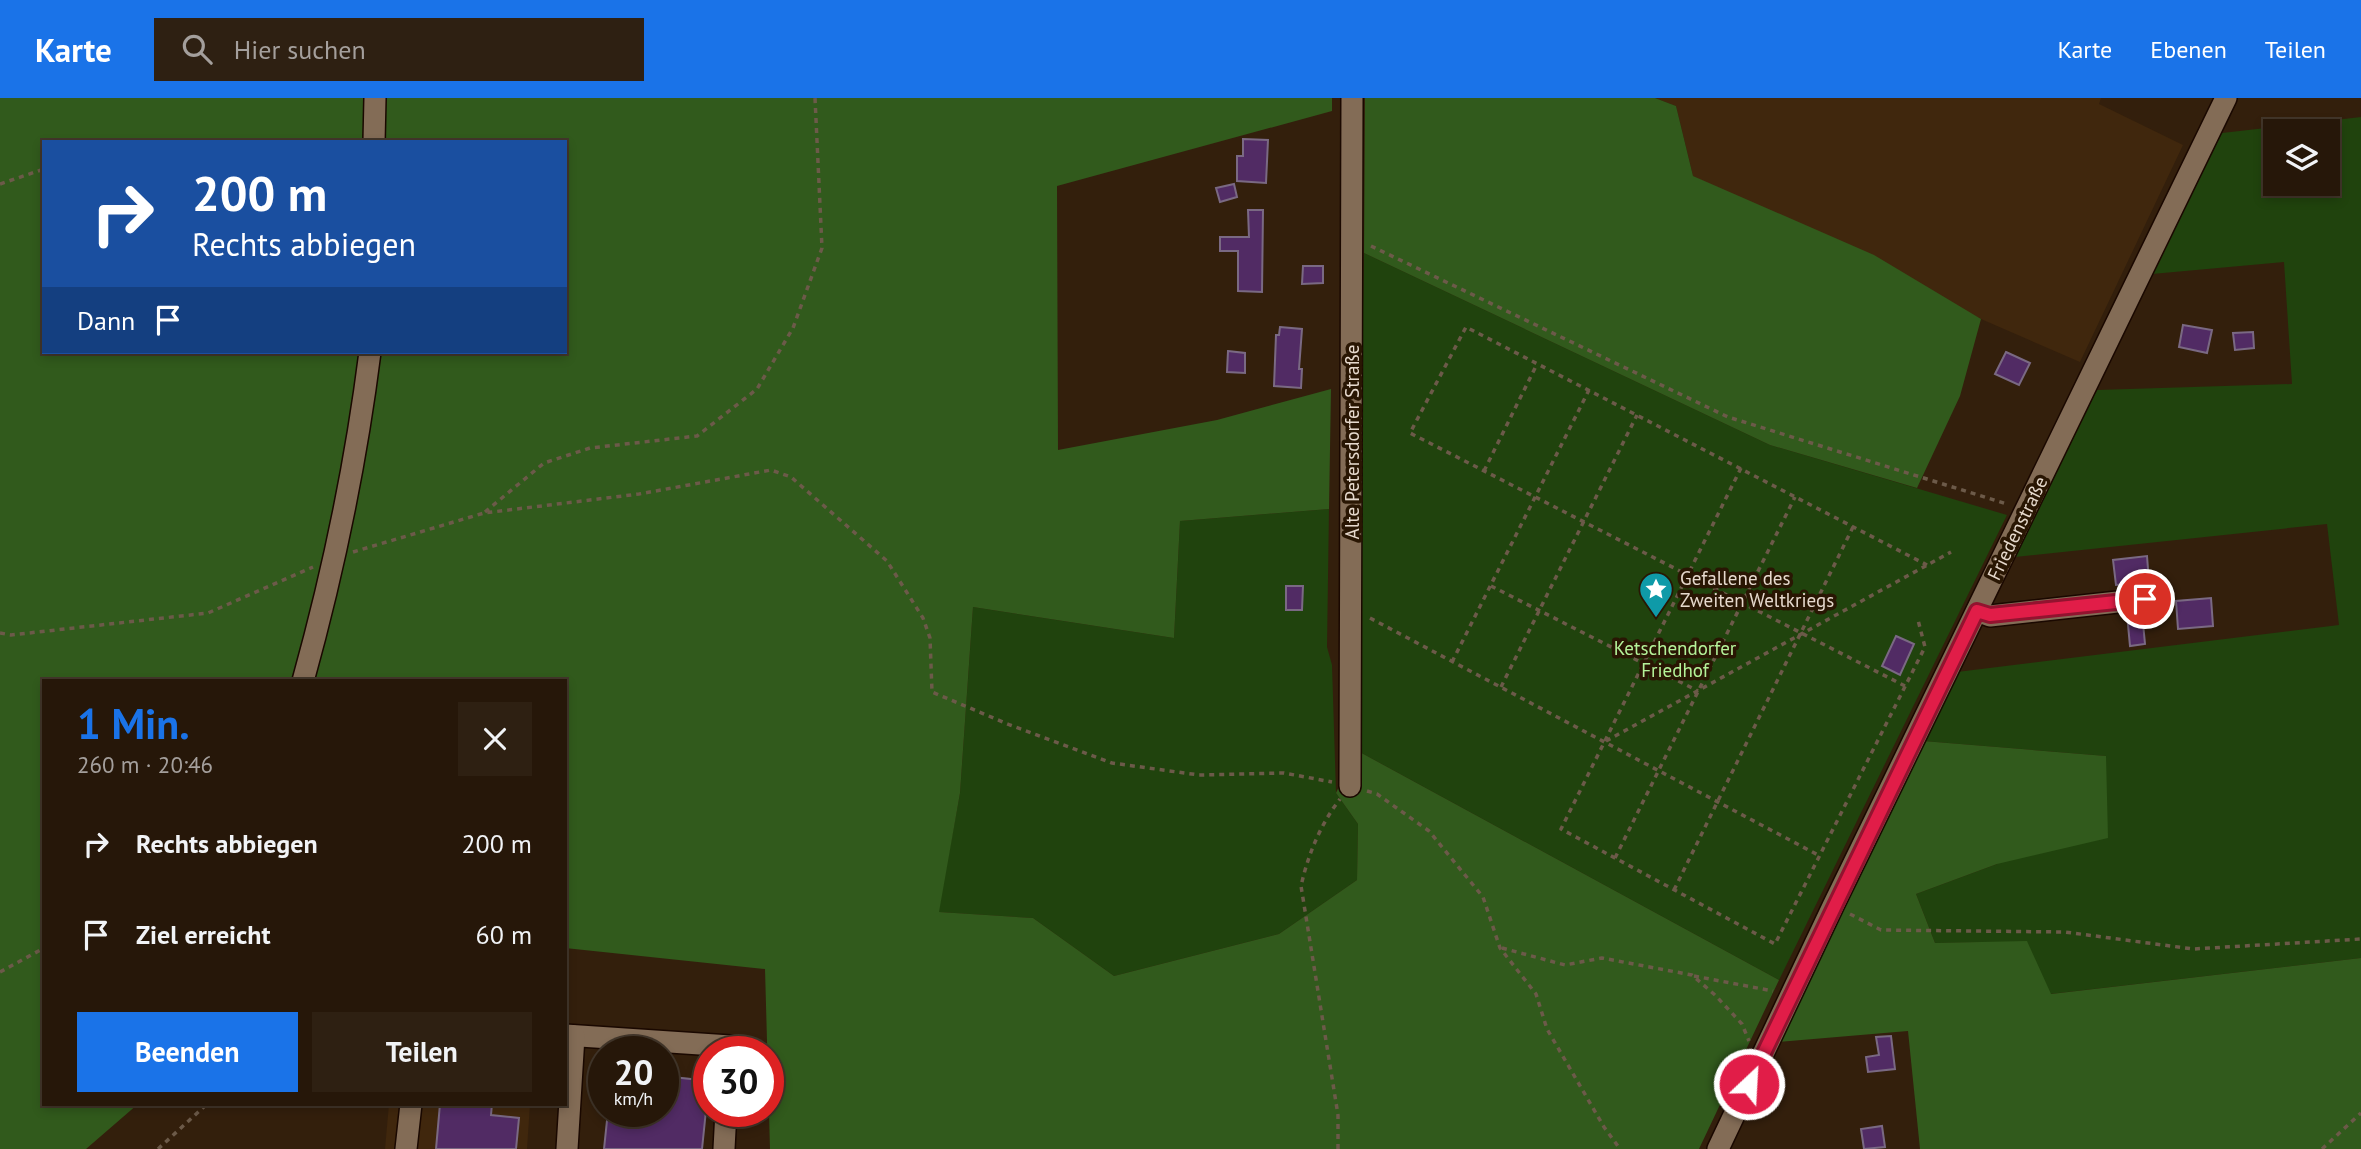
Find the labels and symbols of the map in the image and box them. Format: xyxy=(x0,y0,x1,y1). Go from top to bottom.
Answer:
street label: Alte Petersdorfer Straße xyxy=(1340,345,1364,539)
street label: Friedenstraße xyxy=(1982,472,2052,584)
place label: Gefallene des Zweiten Weltkriegs xyxy=(1680,566,1834,612)
pin xyxy=(2115,569,2175,629)
place icon: Gefallene des Zweiten Weltkriegs xyxy=(1637,570,1675,619)
park label: Ketschendorfer Friedhof xyxy=(1614,636,1737,682)
speed limit sign: 30 xyxy=(693,1036,784,1127)
position arrow xyxy=(1712,1047,1786,1121)

